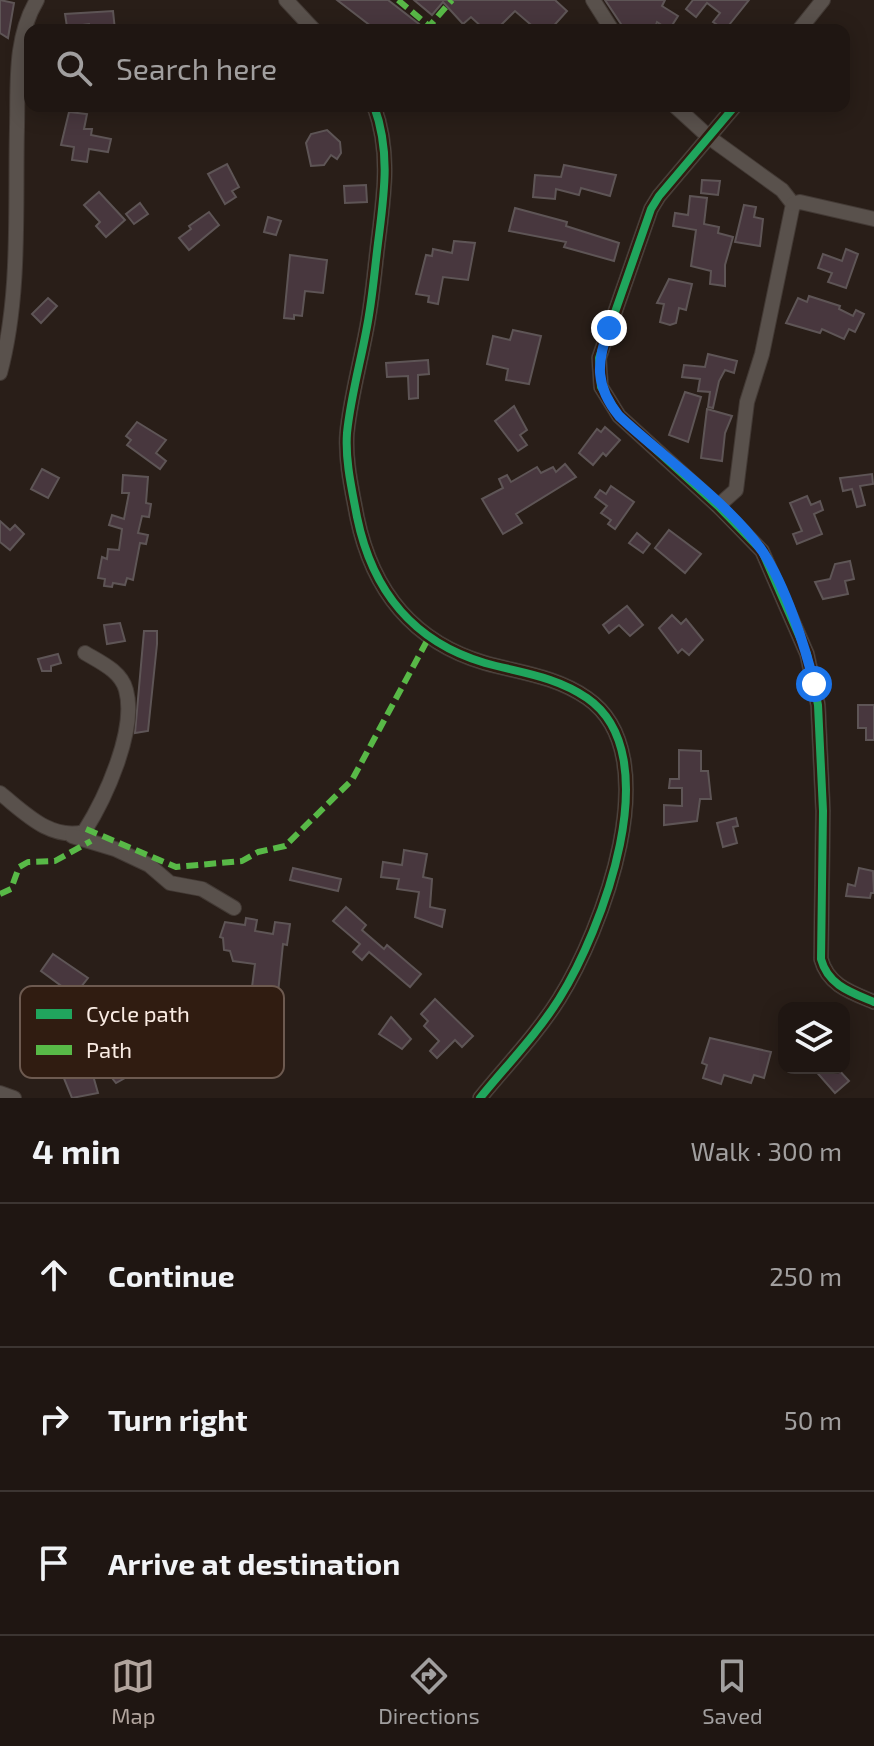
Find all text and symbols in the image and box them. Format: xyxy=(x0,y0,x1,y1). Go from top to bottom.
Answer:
search box xyxy=(24,24,850,112)
icon: search xyxy=(52,46,96,90)
text: Search here xyxy=(116,50,277,86)
route end xyxy=(591,310,627,346)
route start xyxy=(796,666,832,702)
legend xyxy=(20,986,284,1078)
text: Cycle path xyxy=(86,1000,190,1026)
map controls xyxy=(778,1002,850,1074)
button: layers xyxy=(778,1002,850,1074)
text: Path xyxy=(86,1036,132,1062)
text: 4 min xyxy=(32,1130,121,1171)
text: Walk · 300 m xyxy=(691,1135,842,1166)
icon: ahead xyxy=(32,1253,76,1297)
text: Continue xyxy=(108,1257,235,1293)
text: 250 m xyxy=(769,1260,842,1291)
icon: right xyxy=(32,1397,76,1441)
text: Turn right xyxy=(108,1401,248,1437)
text: 50 m xyxy=(784,1404,842,1435)
icon: arrive xyxy=(32,1541,76,1585)
text: Arrive at destination xyxy=(108,1545,400,1581)
tab: Map xyxy=(111,1654,155,1728)
tab: Directions xyxy=(378,1654,480,1728)
tab: Saved xyxy=(702,1654,763,1728)

